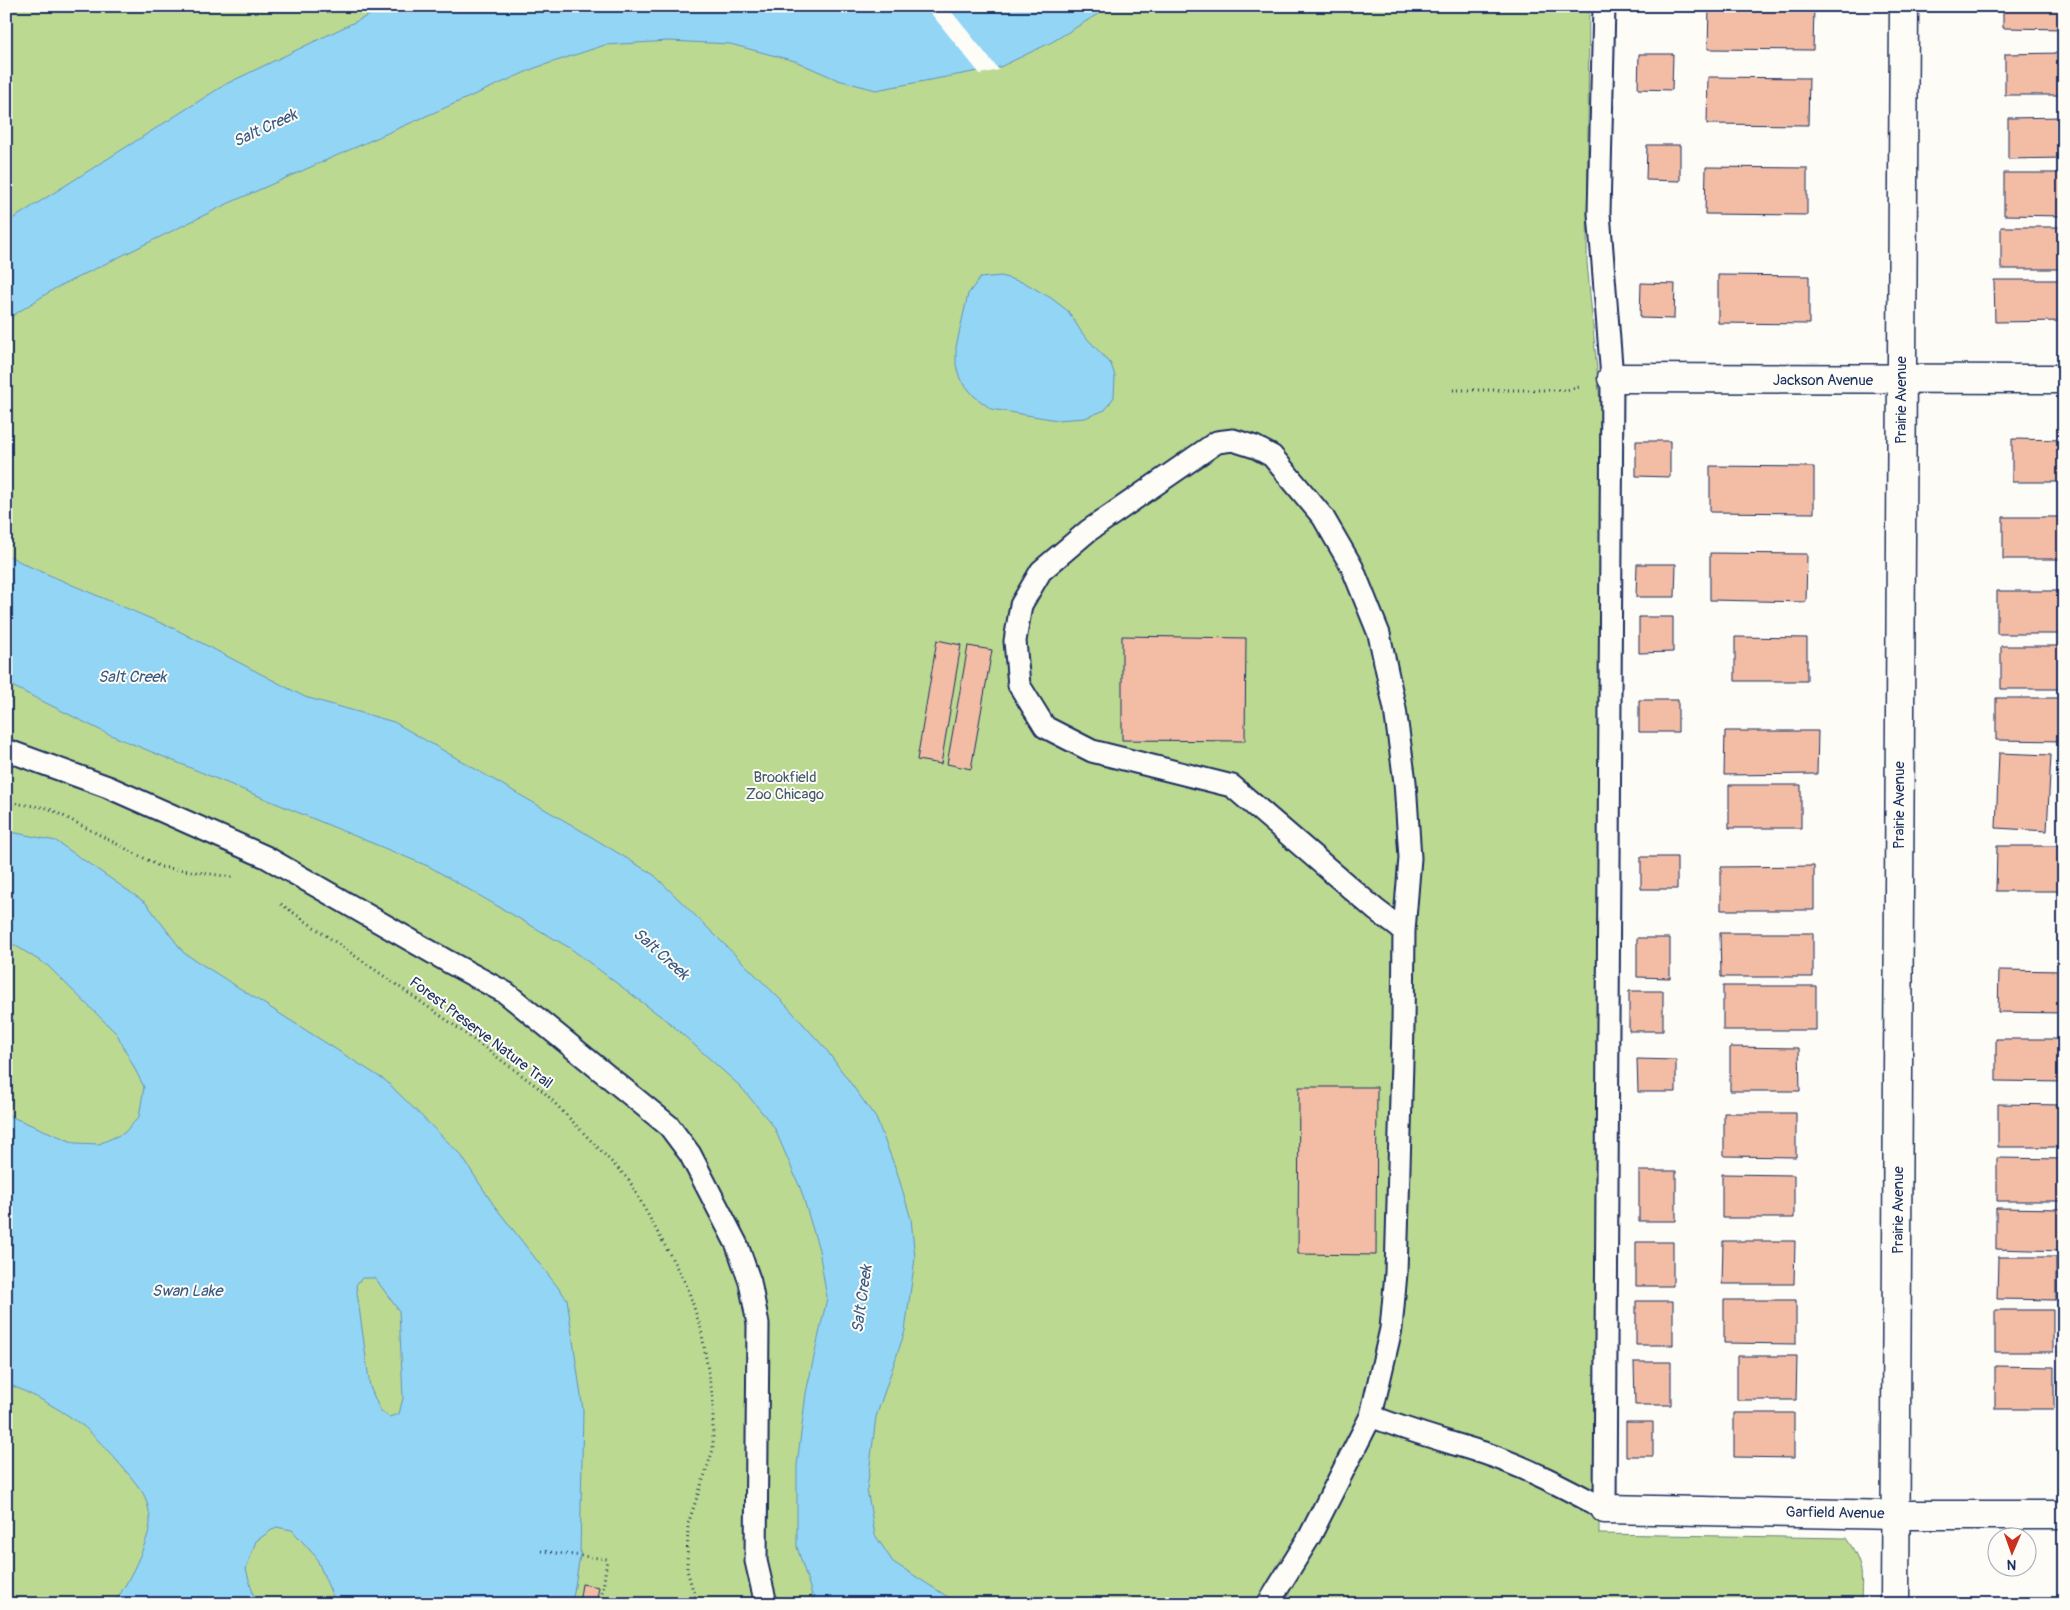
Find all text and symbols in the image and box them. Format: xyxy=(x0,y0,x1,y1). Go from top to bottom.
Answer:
water label: Salt Creek xyxy=(230,104,301,151)
street label: Prairie Avenue xyxy=(1892,356,1911,444)
street label: Jackson Avenue xyxy=(1773,371,1874,390)
water label: Salt Creek xyxy=(98,667,167,687)
street label: Prairie Avenue xyxy=(1890,761,1909,849)
park label: Brookfield Zoo Chicago xyxy=(746,768,824,804)
water label: Salt Creek xyxy=(629,924,694,985)
street label: Forest Preserve Nature Trail xyxy=(406,973,556,1093)
street label: Prairie Avenue xyxy=(1889,1166,1908,1254)
water label: Salt Creek xyxy=(847,1263,877,1334)
water label: Swan Lake xyxy=(152,1281,224,1301)
street label: Garfield Avenue xyxy=(1785,1503,1885,1523)
north arrow xyxy=(1988,1528,2038,1578)
text: N xyxy=(2007,1556,2017,1573)

